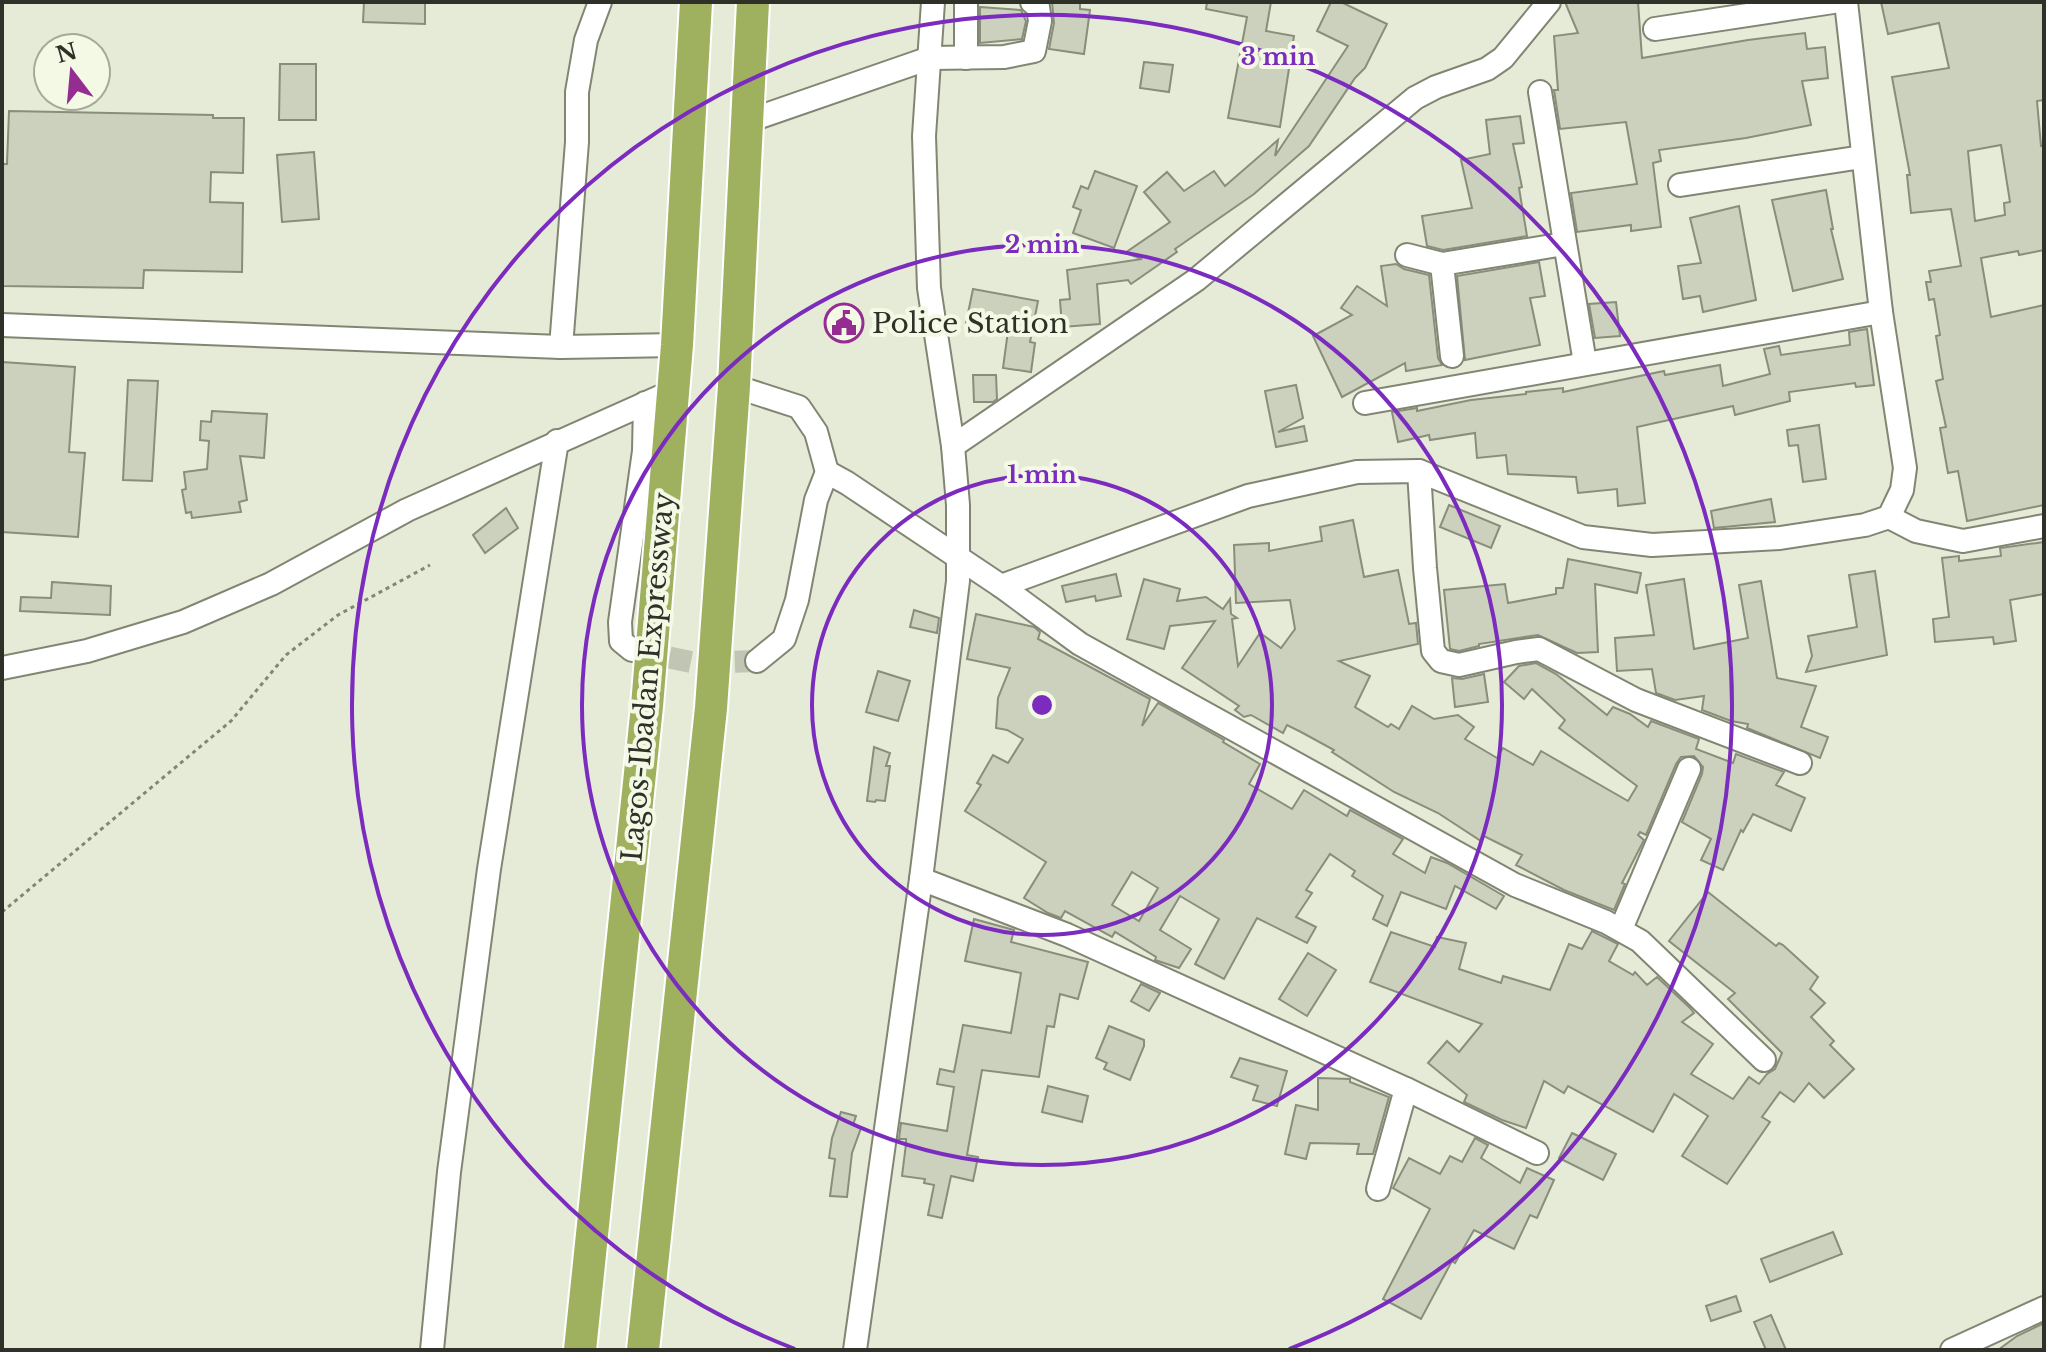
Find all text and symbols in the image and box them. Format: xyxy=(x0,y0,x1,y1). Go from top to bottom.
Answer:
north arrow xyxy=(32,32,112,112)
text: N xyxy=(53,37,81,69)
text: 3 min xyxy=(1241,42,1316,71)
text: 2 min xyxy=(1005,230,1080,259)
public building icon: Police Station xyxy=(823,302,865,344)
place label: Police Station xyxy=(872,306,1068,341)
text: 1 min xyxy=(1007,460,1077,489)
street label: Lagos-Ibadan Expressway xyxy=(614,491,682,863)
centre of rings xyxy=(1028,691,1056,719)

